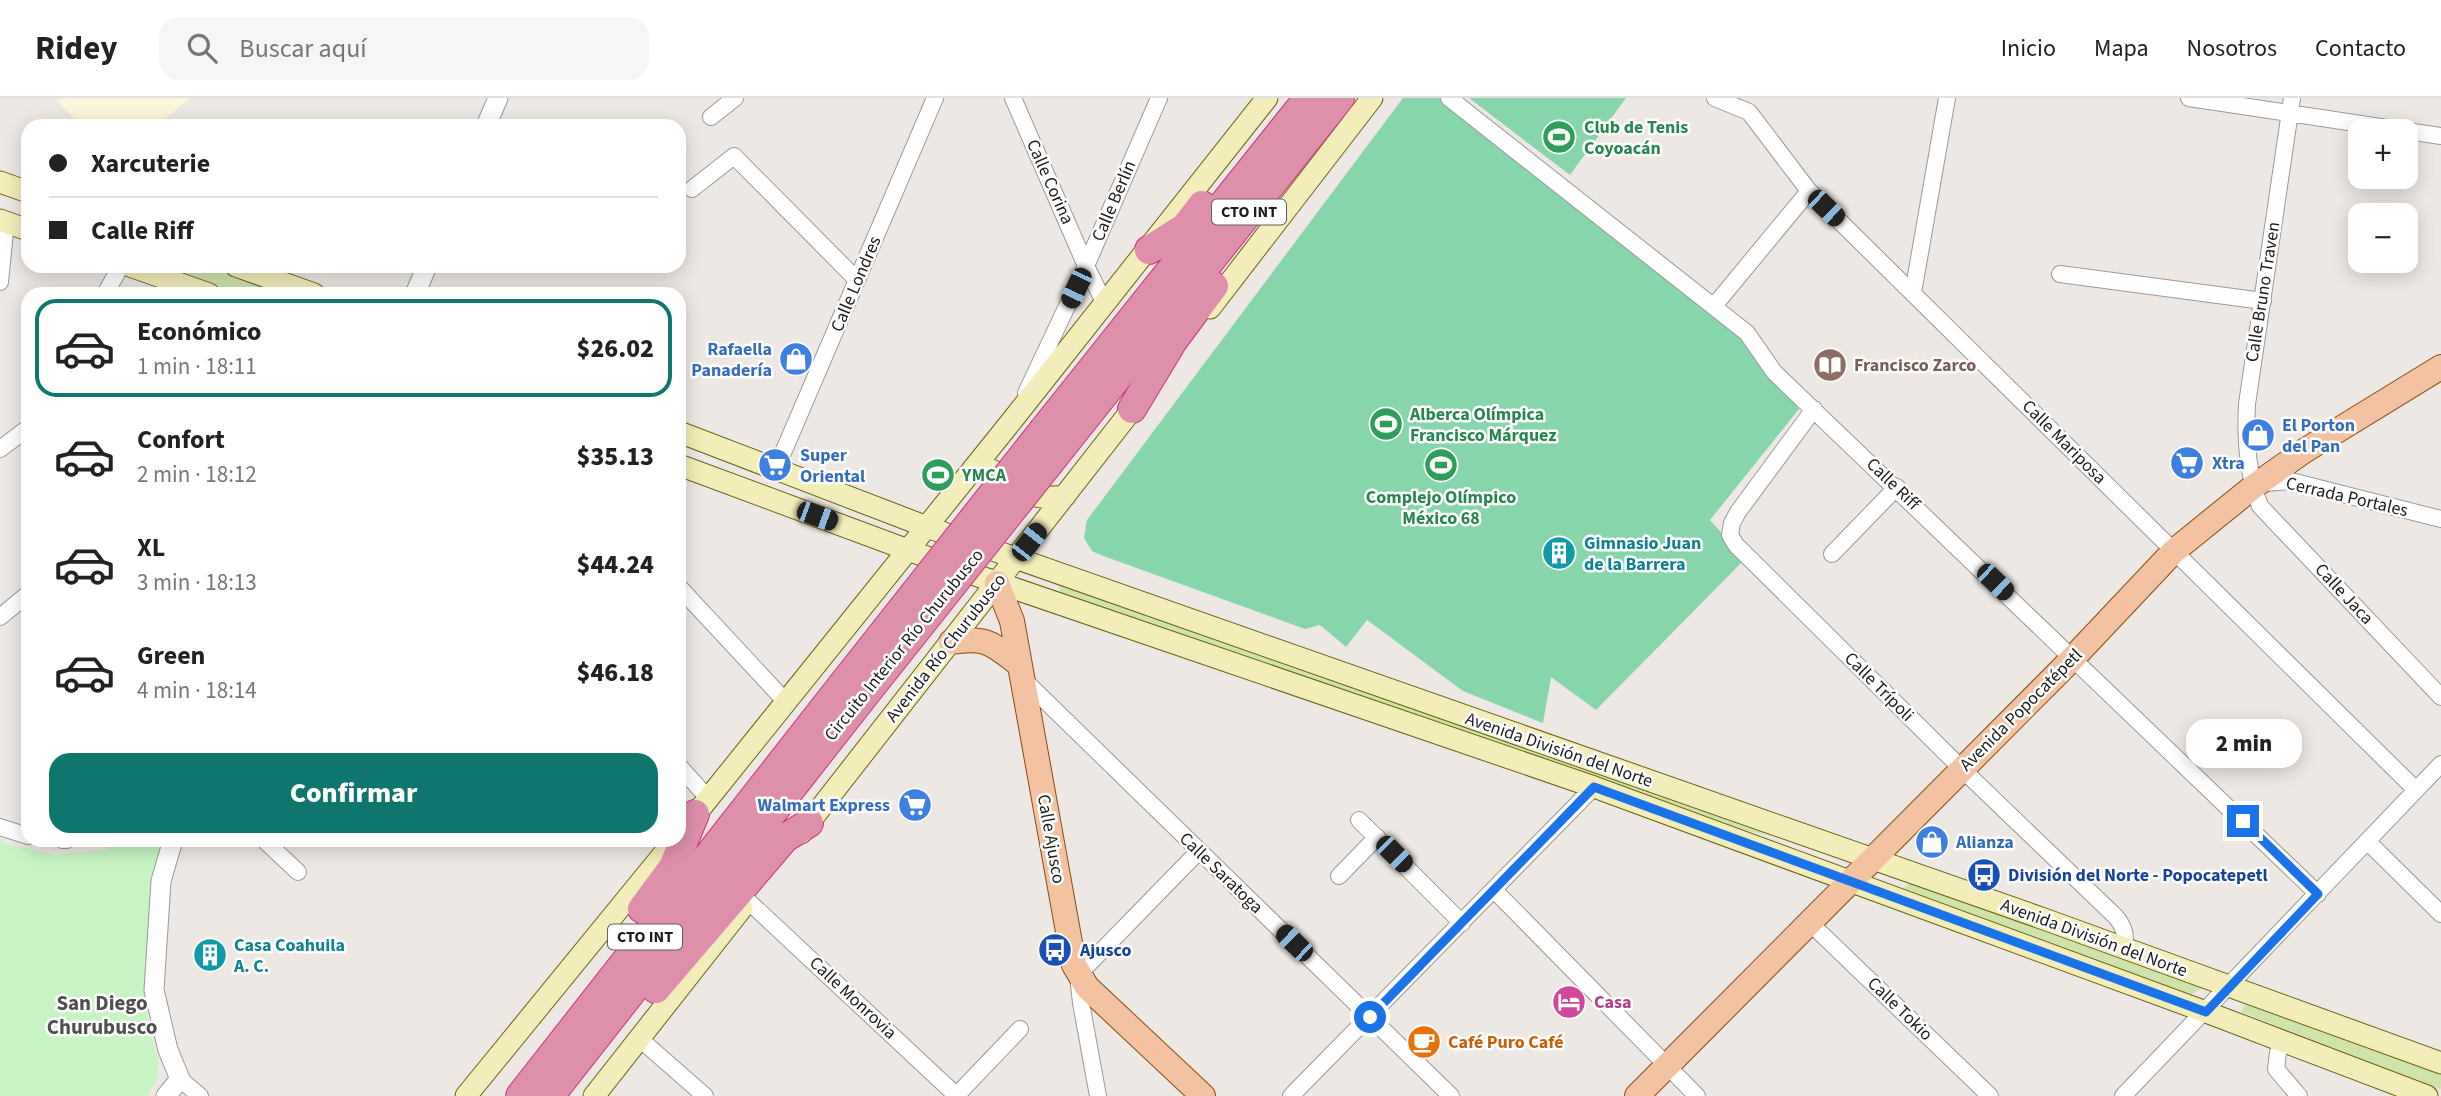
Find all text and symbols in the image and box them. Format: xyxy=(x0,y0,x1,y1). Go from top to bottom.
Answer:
search box xyxy=(159,17,649,80)
text: Ridey xyxy=(35,25,117,72)
icon: search xyxy=(183,29,221,67)
text: Buscar aquí xyxy=(239,30,367,67)
text: Inicio xyxy=(2001,31,2056,66)
text: Mapa xyxy=(2094,31,2149,66)
text: Nosotros xyxy=(2187,31,2277,66)
text: Contacto xyxy=(2315,31,2406,66)
place label: Club de Tenis Coyoacán xyxy=(1584,115,1688,161)
sports icon: Club de Tenis Coyoacán xyxy=(1540,118,1578,156)
map controls xyxy=(2348,119,2418,273)
button: + xyxy=(2348,119,2418,189)
street label: Calle Corina xyxy=(1020,135,1080,229)
text: Xarcuterie xyxy=(91,145,210,182)
street label: Calle Berlín xyxy=(1086,157,1142,245)
car xyxy=(1804,186,1849,230)
road number: CTO INT xyxy=(1212,200,1286,224)
button: − xyxy=(2348,203,2418,273)
text: Calle Riff xyxy=(91,212,194,249)
street label: Calle Bruno Traven xyxy=(2240,220,2286,364)
street label: Calle Londres xyxy=(825,232,887,336)
car xyxy=(1058,265,1095,311)
text: Económico xyxy=(137,313,262,350)
icon: car xyxy=(53,317,116,380)
text: $26.02 xyxy=(577,330,654,367)
place label: Rafaella Panadería xyxy=(691,337,772,383)
shop icon: Rafaella Panadería xyxy=(777,340,815,378)
library icon: Francisco Zarco xyxy=(1811,346,1849,384)
text: 1 min · 18:11 xyxy=(137,350,257,383)
place label: Francisco Zarco xyxy=(1854,353,1976,378)
street label: Calle Mariposa xyxy=(2016,394,2112,490)
place label: Alberca Olímpica Francisco Márquez xyxy=(1409,402,1557,448)
sports icon: Alberca Olímpica Francisco Márquez xyxy=(1367,405,1405,443)
place label: El Porton del Pan xyxy=(2282,413,2355,459)
shop icon: El Porton del Pan xyxy=(2239,416,2277,454)
text: Confort xyxy=(137,421,225,458)
icon: car xyxy=(53,425,116,488)
text: $35.13 xyxy=(577,438,654,475)
place label: Super Oriental xyxy=(800,443,865,489)
supermarket icon: Xtra xyxy=(2168,444,2206,482)
supermarket icon: Super Oriental xyxy=(756,446,794,484)
sports icon: Complejo Olímpico México 68 xyxy=(1422,446,1460,484)
place label: Xtra xyxy=(2212,451,2245,476)
street label: Calle Riff xyxy=(1861,452,1926,516)
sports icon: YMCA xyxy=(919,456,957,494)
text: 2 min · 18:12 xyxy=(137,458,257,491)
place label: YMCA xyxy=(961,463,1007,488)
street label: Cerrada Portales xyxy=(2283,471,2411,523)
place label: Complejo Olímpico México 68 xyxy=(1366,485,1516,531)
car xyxy=(794,499,841,533)
car xyxy=(1008,519,1051,565)
text: XL xyxy=(137,529,165,566)
place label: Gimnasio Juan de la Barrera xyxy=(1584,531,1701,577)
icon: car xyxy=(53,533,116,596)
building icon: Gimnasio Juan de la Barrera xyxy=(1540,534,1578,572)
street label: Circuito Interior Río Churubusco xyxy=(819,544,989,746)
text: $44.24 xyxy=(577,546,654,583)
street label: Calle Jaca xyxy=(2309,558,2379,630)
car xyxy=(1973,560,2018,604)
text: 3 min · 18:13 xyxy=(137,566,257,599)
street label: Avenida Río Churubusco xyxy=(880,568,1012,728)
text: Green xyxy=(137,637,205,674)
icon: car xyxy=(53,641,116,704)
street label: Avenida Popocatépetl xyxy=(1954,643,2088,777)
street label: Calle Trípoli xyxy=(1839,647,1919,727)
text: $46.18 xyxy=(577,654,654,691)
text: 4 min · 18:14 xyxy=(137,674,257,707)
street label: Avenida División del Norte xyxy=(1462,706,1656,794)
callout: 2 min xyxy=(2185,720,2301,768)
text: 2 min xyxy=(2216,727,2272,760)
button: Confirmar xyxy=(49,753,658,833)
supermarket icon: Walmart Express xyxy=(896,786,934,824)
street label: Calle Ajusco xyxy=(1031,792,1071,886)
place label: Walmart Express xyxy=(757,793,890,818)
route end xyxy=(2227,805,2259,837)
shop icon: Alianza xyxy=(1913,823,1951,861)
street label: Calle Saratoga xyxy=(1174,827,1268,919)
place label: Alianza xyxy=(1955,830,2014,855)
car xyxy=(1372,832,1417,876)
bus stop icon: División del Norte - Popocatepetl xyxy=(1965,856,2003,894)
place label: División del Norte - Popocatepetl xyxy=(2008,863,2268,888)
street label: Avenida División del Norte xyxy=(1997,893,2191,983)
car xyxy=(1272,921,1317,965)
road number: CTO INT xyxy=(608,924,682,950)
bus stop icon: Ajusco xyxy=(1036,931,1074,969)
place label: Casa Coahuila A. C. xyxy=(233,933,345,979)
building icon: Casa Coahuila A. C. xyxy=(191,936,229,974)
place label: Ajusco xyxy=(1079,938,1131,963)
street label: Calle Monrovia xyxy=(804,951,902,1045)
street label: Calle Tokio xyxy=(1862,971,1938,1047)
hotel icon: Casa xyxy=(1550,983,1588,1021)
district label: San Diego Churubusco xyxy=(47,988,157,1042)
place label: Casa xyxy=(1594,990,1631,1015)
route start xyxy=(1354,1001,1386,1033)
cafe icon: Café Puro Café xyxy=(1405,1023,1443,1061)
place label: Café Puro Café xyxy=(1448,1030,1564,1055)

